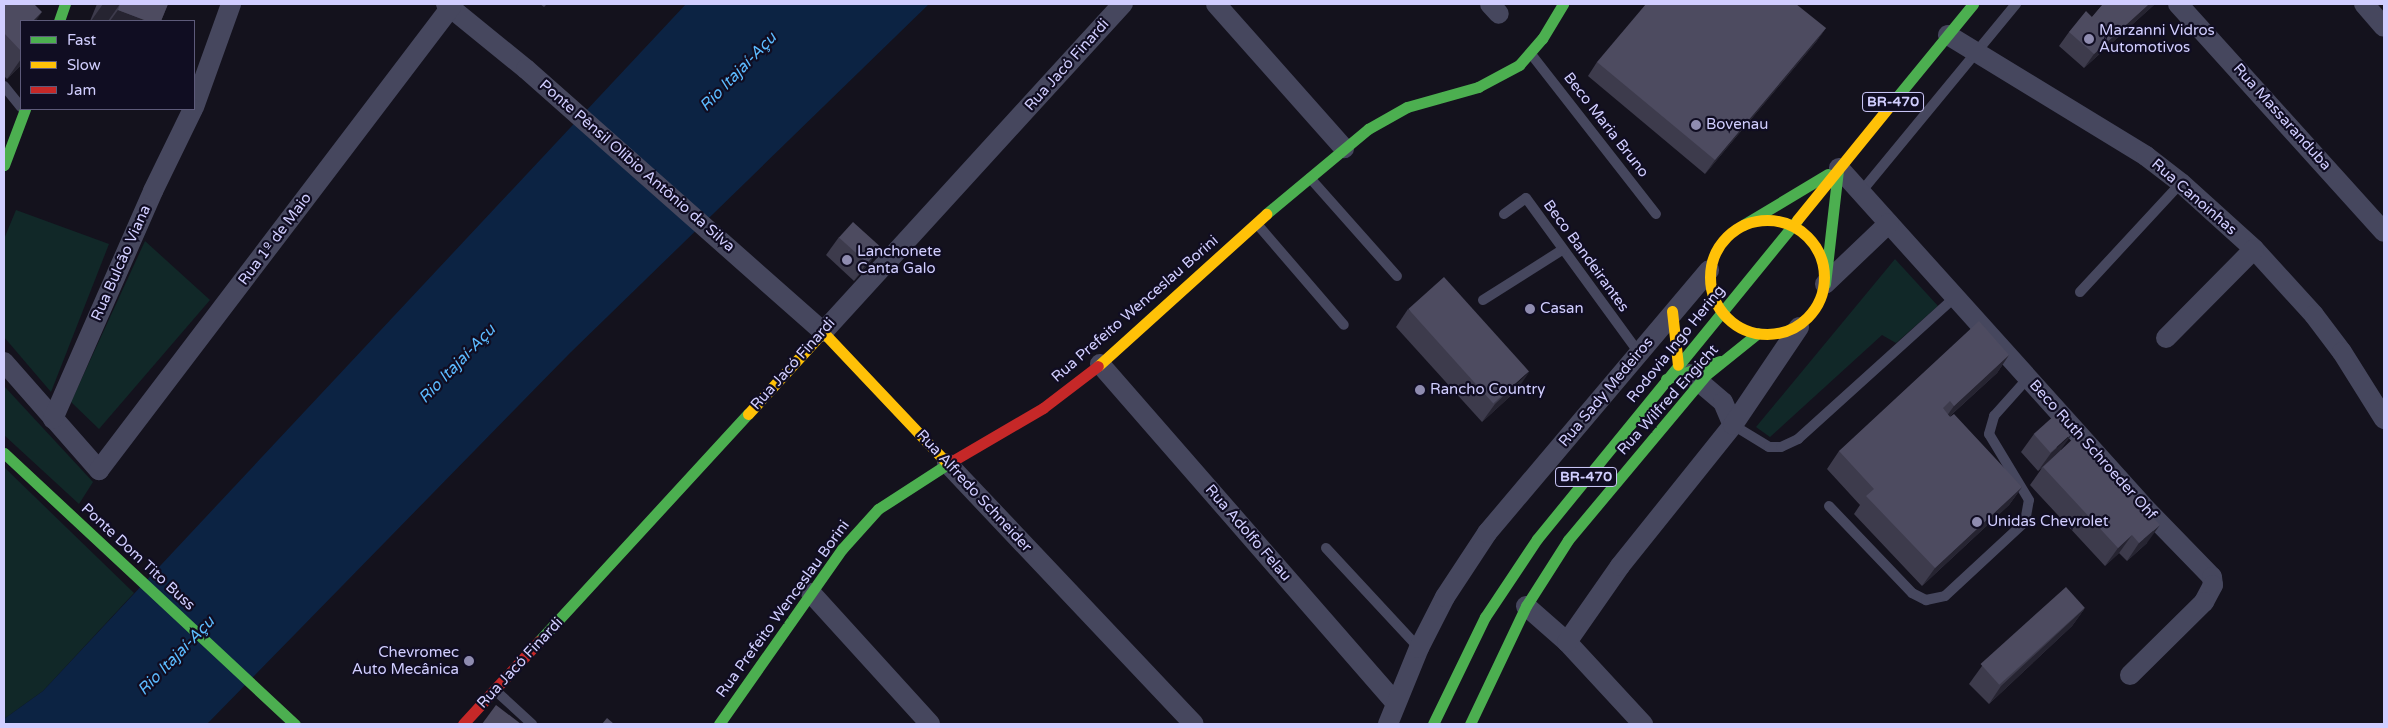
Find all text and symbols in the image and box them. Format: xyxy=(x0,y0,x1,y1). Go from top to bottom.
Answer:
street label: Rua Jacó Finardi xyxy=(1021,15,1113,115)
legend xyxy=(20,20,195,110)
place label: Marzanni Vidros Automotivos xyxy=(2099,21,2215,56)
water label: Rio Itajaí-Açu xyxy=(696,29,780,115)
text: Fast xyxy=(67,31,96,49)
marker: Marzanni Vidros Automotivos xyxy=(2083,33,2095,45)
text: Slow xyxy=(67,56,101,74)
street label: Rua Massaranduba xyxy=(2229,60,2335,174)
street label: Beco Maria Bruno xyxy=(1560,69,1652,181)
street label: Ponte Pênsil Olíbio Antônio da Silva xyxy=(536,76,738,256)
text: Jam xyxy=(67,81,96,99)
road number: BR-470 xyxy=(1862,90,1924,114)
place label: Bovenau xyxy=(1706,116,1768,134)
marker: Bovenau xyxy=(1690,119,1702,131)
street label: Rua Canoinhas xyxy=(2148,155,2240,239)
street label: Rua 1º de Maio xyxy=(234,189,316,289)
street label: Beco Bandeirantes xyxy=(1539,197,1633,315)
street label: Rua Bulcão Viana xyxy=(87,202,155,324)
street label: Rua Prefeito Wenceslau Borini xyxy=(1048,232,1222,386)
place label: Lanchonete Canta Galo xyxy=(857,242,941,277)
marker: Lanchonete Canta Galo xyxy=(841,254,853,266)
street label: Rodovia Ingo Hering xyxy=(1623,282,1729,406)
place label: Casan xyxy=(1540,300,1584,318)
marker: Casan xyxy=(1524,303,1536,315)
street label: Rua Jacó Finardi xyxy=(747,314,839,414)
water label: Rio Itajaí-Açu xyxy=(415,321,499,407)
street label: Rua Sady Medeiros xyxy=(1555,334,1657,450)
street label: Rua Wilfred Engicht xyxy=(1614,341,1722,459)
street label: Beco Ruth Schroeder Ohf xyxy=(2025,376,2161,524)
place label: Rancho Country xyxy=(1430,381,1545,399)
marker: Rancho Country xyxy=(1414,384,1426,396)
street label: Rua Alfredo Schneider xyxy=(913,426,1035,556)
road number: BR-470 xyxy=(1555,466,1617,488)
street label: Rua Adolfo Felau xyxy=(1201,481,1295,585)
street label: Ponte Dom Tito Buss xyxy=(77,500,199,614)
place label: Unidas Chevrolet xyxy=(1987,513,2108,531)
marker: Unidas Chevrolet xyxy=(1971,516,1983,528)
street label: Rua Prefeito Wenceslau Borini xyxy=(713,517,853,701)
water label: Rio Itajaí-Açu xyxy=(134,613,218,699)
street label: Rua Jacó Finardi xyxy=(473,614,567,712)
place label: Chevromec Auto Mecânica xyxy=(352,643,459,678)
marker: Chevromec Auto Mecânica xyxy=(463,655,475,667)

